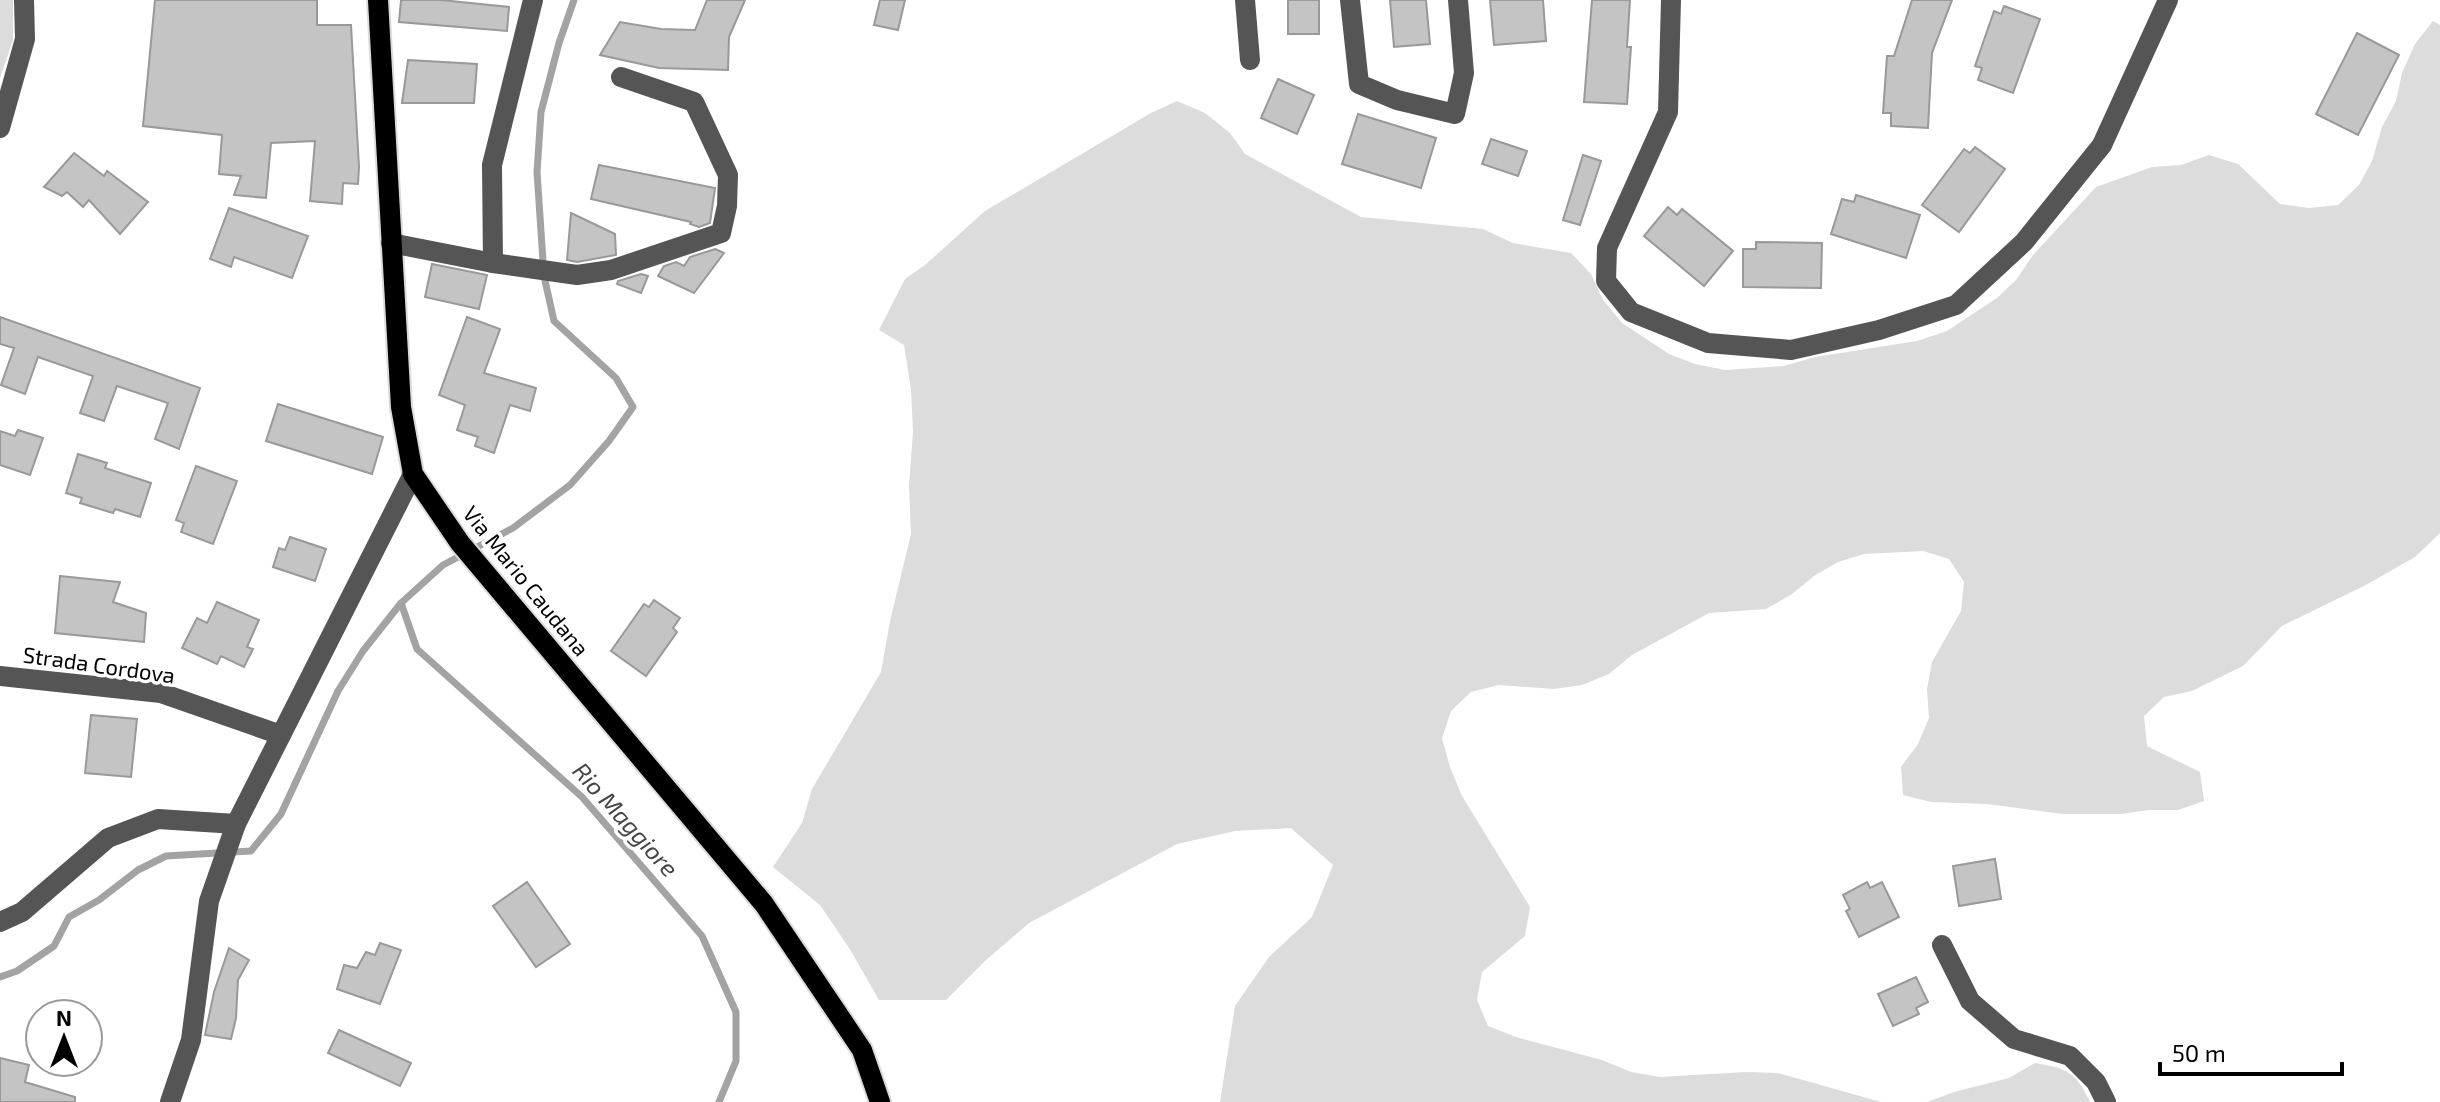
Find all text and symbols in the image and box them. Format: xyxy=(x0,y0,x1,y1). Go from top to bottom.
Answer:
street label: Via Mario Caudana xyxy=(458,500,595,661)
street label: Strada Cordova xyxy=(21,640,177,688)
water label: Rio Maggiore xyxy=(567,756,685,882)
north arrow xyxy=(24,998,104,1078)
text: N xyxy=(56,1004,72,1030)
scale bar xyxy=(2160,1026,2342,1076)
text: 50 m xyxy=(2172,1038,2226,1067)

